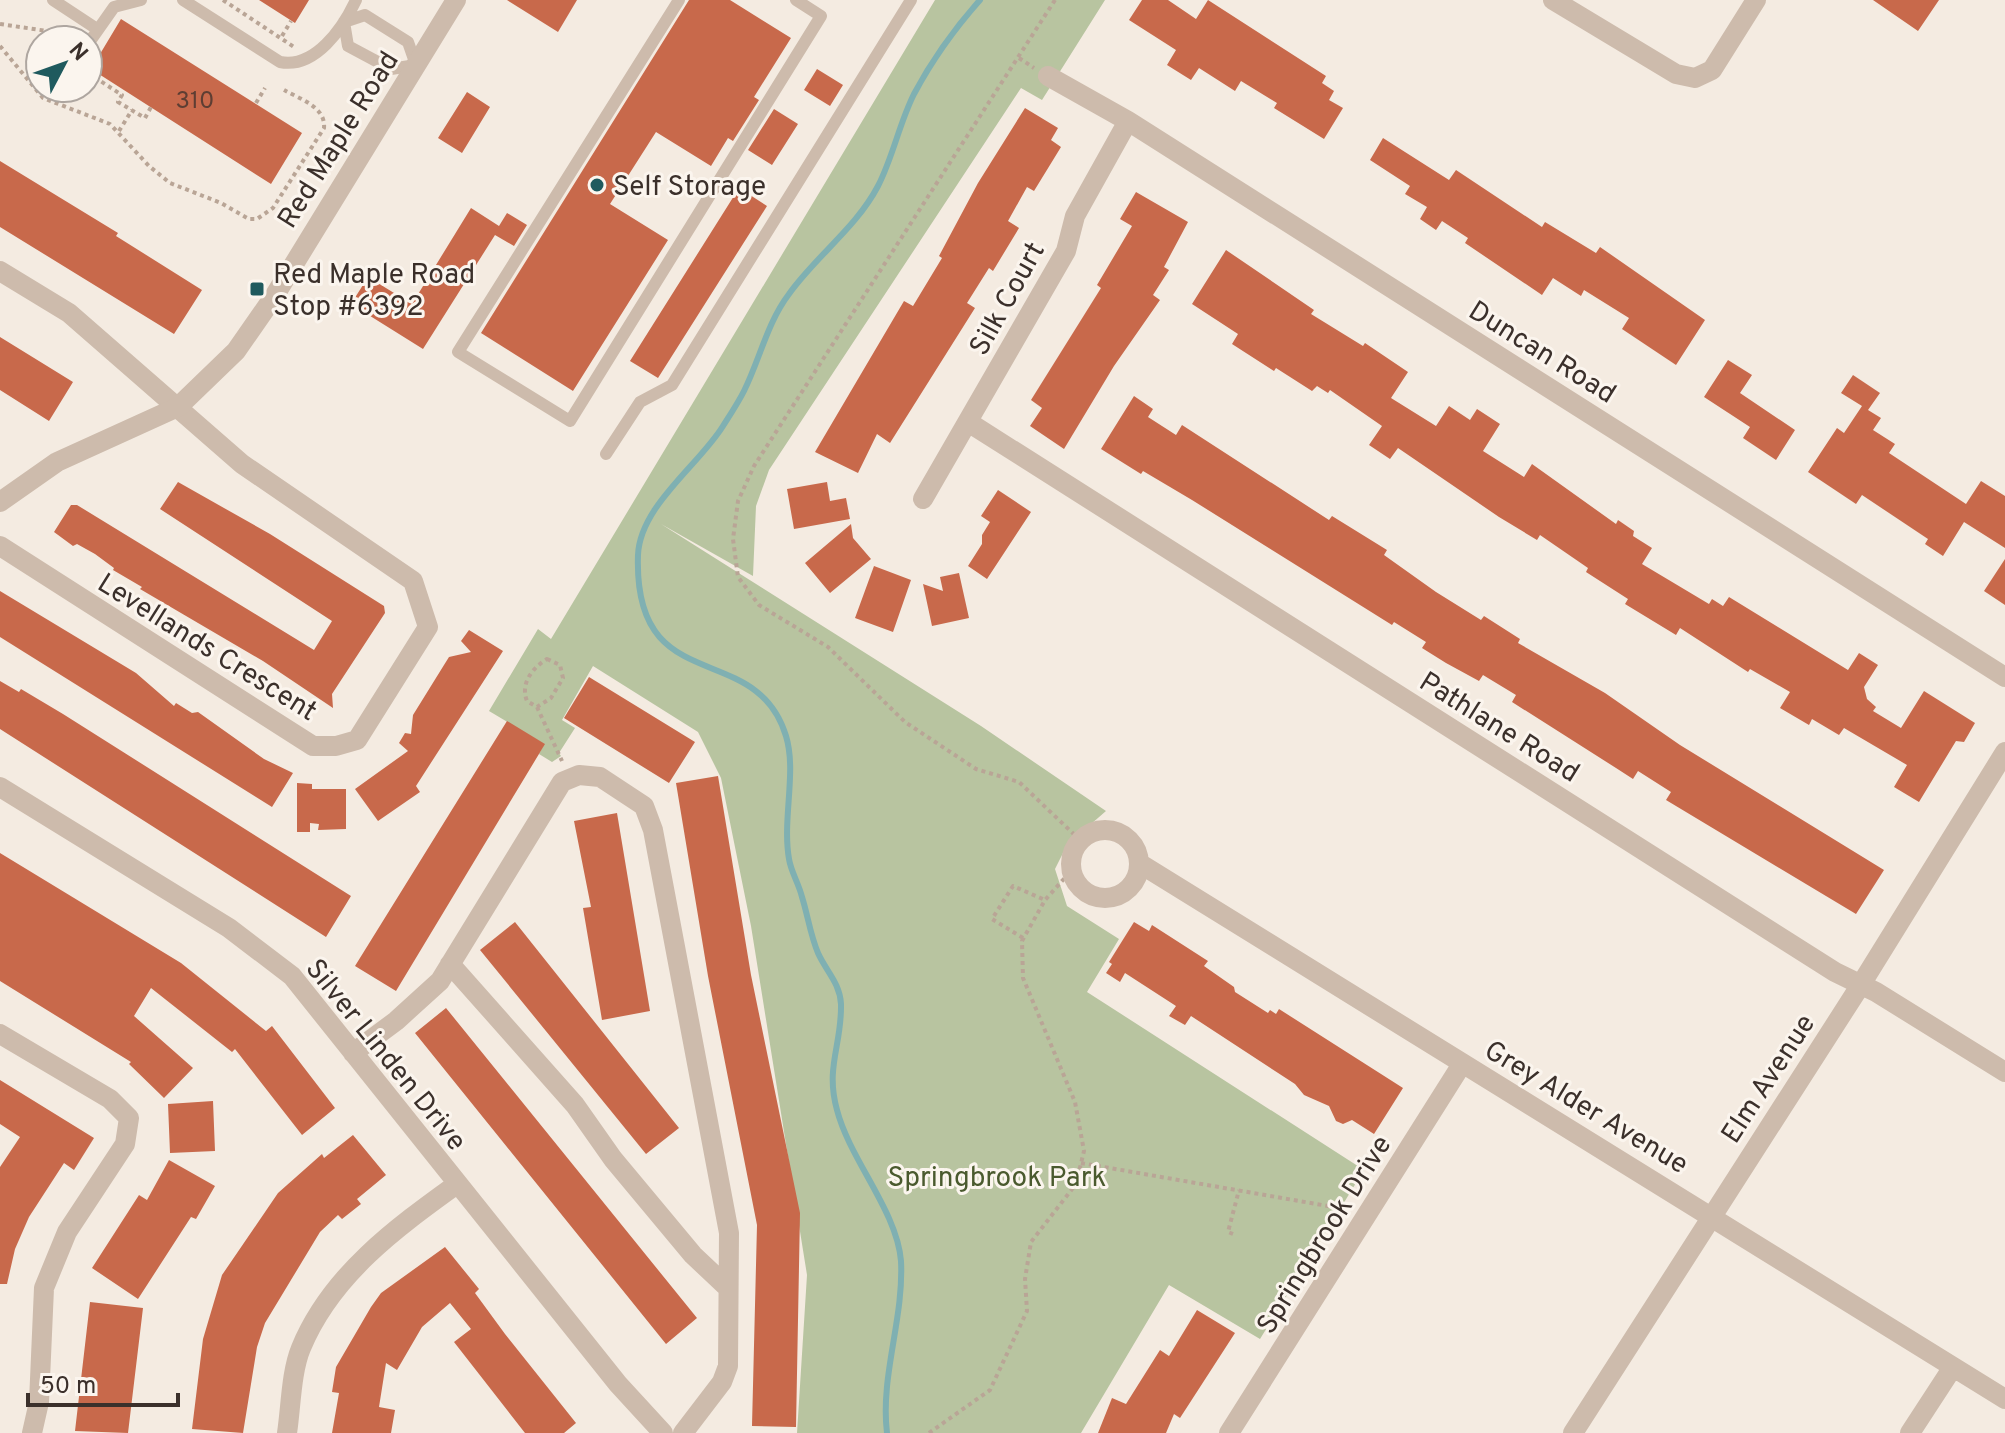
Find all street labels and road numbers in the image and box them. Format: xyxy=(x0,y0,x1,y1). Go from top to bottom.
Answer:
street label: Red Maple Road xyxy=(271,45,408,236)
street label: Silk Court xyxy=(963,236,1055,363)
street label: Duncan Road xyxy=(1461,294,1622,413)
street label: Levellands Crescent xyxy=(90,566,323,731)
street label: Pathlane Road xyxy=(1412,665,1585,792)
street label: Silver Linden Drive xyxy=(296,952,473,1159)
street label: Elm Avenue xyxy=(1714,1008,1825,1151)
street label: Grey Alder Avenue xyxy=(1477,1033,1694,1184)
street label: Springbrook Drive xyxy=(1250,1130,1401,1342)

